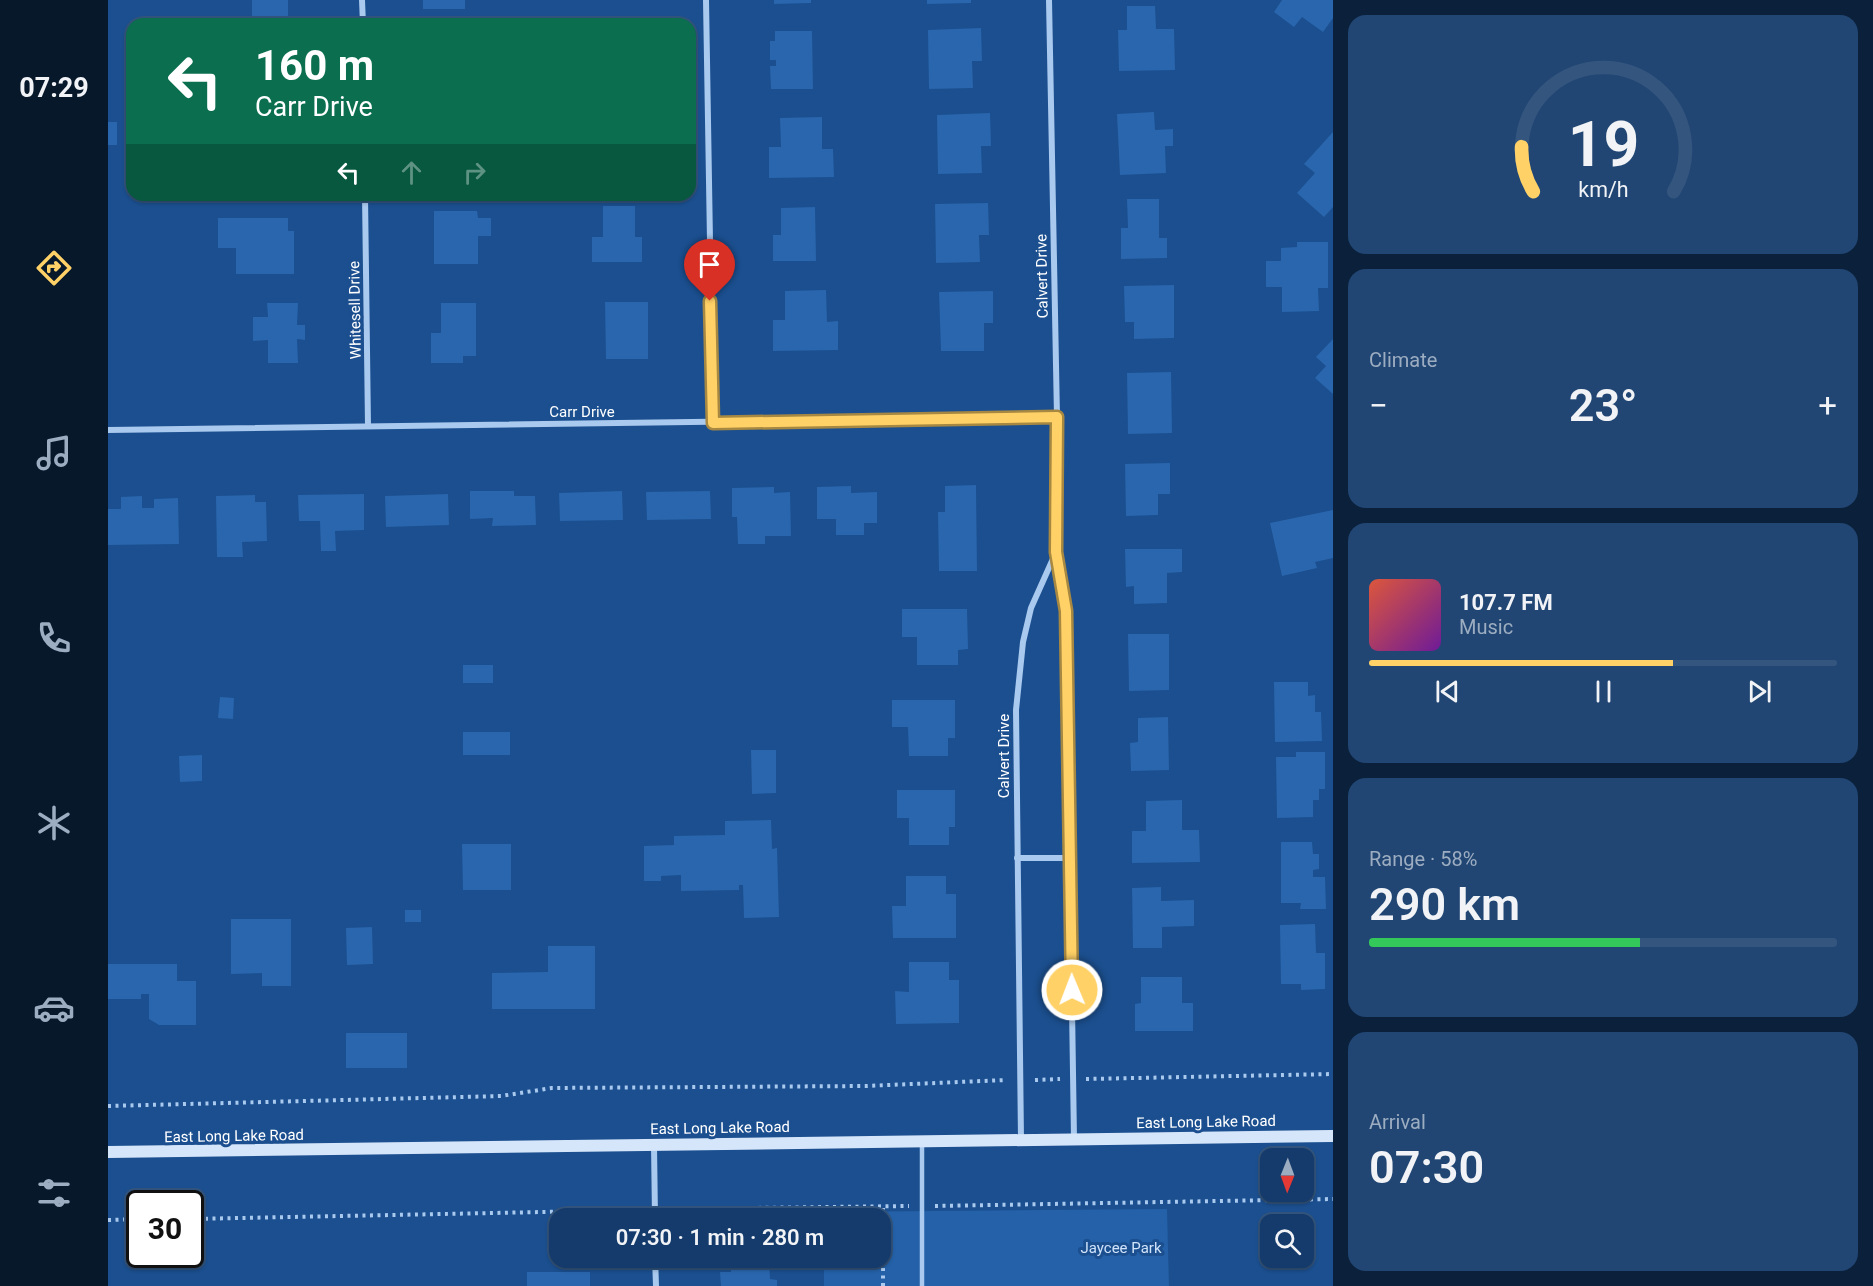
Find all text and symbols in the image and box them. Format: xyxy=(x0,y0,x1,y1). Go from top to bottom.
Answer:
text: 160 m xyxy=(255,41,374,90)
icon: left xyxy=(156,42,234,120)
text: 07:29 xyxy=(19,72,89,104)
text: Carr Drive xyxy=(255,91,373,123)
text: 19 xyxy=(1567,108,1639,181)
icon: left xyxy=(332,156,365,189)
icon: ahead xyxy=(395,156,428,189)
icon: right xyxy=(458,156,491,189)
text: km/h xyxy=(1578,177,1628,202)
street label: Calvert Drive xyxy=(1032,234,1052,318)
pin xyxy=(684,239,735,301)
icon: directions xyxy=(33,247,75,289)
icon: arrive xyxy=(693,248,726,281)
street label: Whitesell Drive xyxy=(345,261,365,359)
text: Climate xyxy=(1369,348,1437,372)
text: 23° xyxy=(1569,379,1637,432)
text: − xyxy=(1369,386,1388,425)
text: + xyxy=(1818,386,1837,425)
street label: Carr Drive xyxy=(549,403,615,421)
icon: music xyxy=(33,432,75,474)
text: 107.7 FM xyxy=(1459,590,1553,615)
text: Music xyxy=(1459,615,1513,639)
icon: phone xyxy=(33,617,75,659)
icon: previous xyxy=(1431,675,1464,708)
icon: pause xyxy=(1587,675,1620,708)
icon: next xyxy=(1743,675,1776,708)
street label: Calvert Drive xyxy=(995,714,1013,798)
icon: climate xyxy=(33,802,75,844)
text: Range · 58% xyxy=(1369,847,1477,871)
text: 290 km xyxy=(1369,878,1520,931)
position arrow xyxy=(1040,958,1104,1022)
icon: car xyxy=(33,987,75,1029)
text: Arrival xyxy=(1369,1110,1426,1134)
street label: East Long Lake Road xyxy=(1136,1112,1276,1132)
street label: East Long Lake Road xyxy=(650,1118,790,1138)
street label: East Long Lake Road xyxy=(164,1126,304,1146)
text: 07:30 xyxy=(1369,1141,1484,1194)
north arrow xyxy=(1260,1148,1314,1202)
map controls xyxy=(1260,1148,1314,1268)
icon: filters xyxy=(33,1172,75,1214)
speed limit sign: 30 xyxy=(126,1190,204,1268)
button: search xyxy=(1260,1214,1314,1268)
text: 07:30 · 1 min · 280 m xyxy=(616,1225,824,1250)
park label: Jaycee Park xyxy=(1080,1239,1162,1257)

